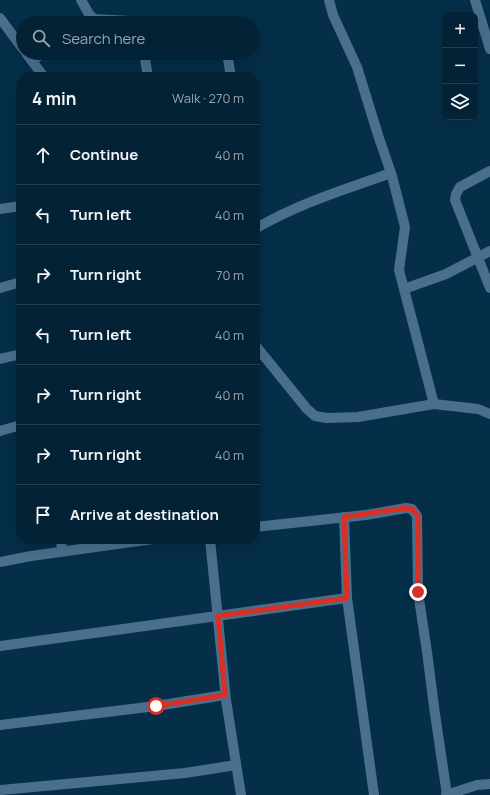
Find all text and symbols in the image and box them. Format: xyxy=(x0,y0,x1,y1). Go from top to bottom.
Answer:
map controls xyxy=(442,12,478,120)
button: + xyxy=(442,12,478,48)
search box xyxy=(16,16,260,60)
icon: search xyxy=(30,27,52,49)
text: Search here xyxy=(62,28,145,49)
button: − xyxy=(442,48,478,84)
button: layers xyxy=(442,84,478,120)
text: 4 min xyxy=(32,87,76,110)
text: Walk · 270 m xyxy=(172,89,244,107)
icon: ahead xyxy=(32,144,54,166)
text: Continue xyxy=(70,144,138,165)
text: 40 m xyxy=(215,146,244,164)
icon: left xyxy=(32,204,54,226)
text: Turn left xyxy=(70,204,132,225)
text: 40 m xyxy=(215,206,244,224)
icon: right xyxy=(32,264,54,286)
text: Turn right xyxy=(70,264,141,285)
text: 70 m xyxy=(216,266,244,284)
icon: left xyxy=(32,324,54,346)
text: Turn left xyxy=(70,324,132,345)
text: 40 m xyxy=(215,326,244,344)
icon: right xyxy=(32,384,54,406)
text: Turn right xyxy=(70,384,141,405)
text: 40 m xyxy=(215,386,244,404)
icon: right xyxy=(32,444,54,466)
text: Turn right xyxy=(70,444,141,465)
text: 40 m xyxy=(215,446,244,464)
icon: arrive xyxy=(32,504,54,526)
text: Arrive at destination xyxy=(70,504,219,525)
route end xyxy=(409,583,427,601)
route start xyxy=(147,697,165,715)

